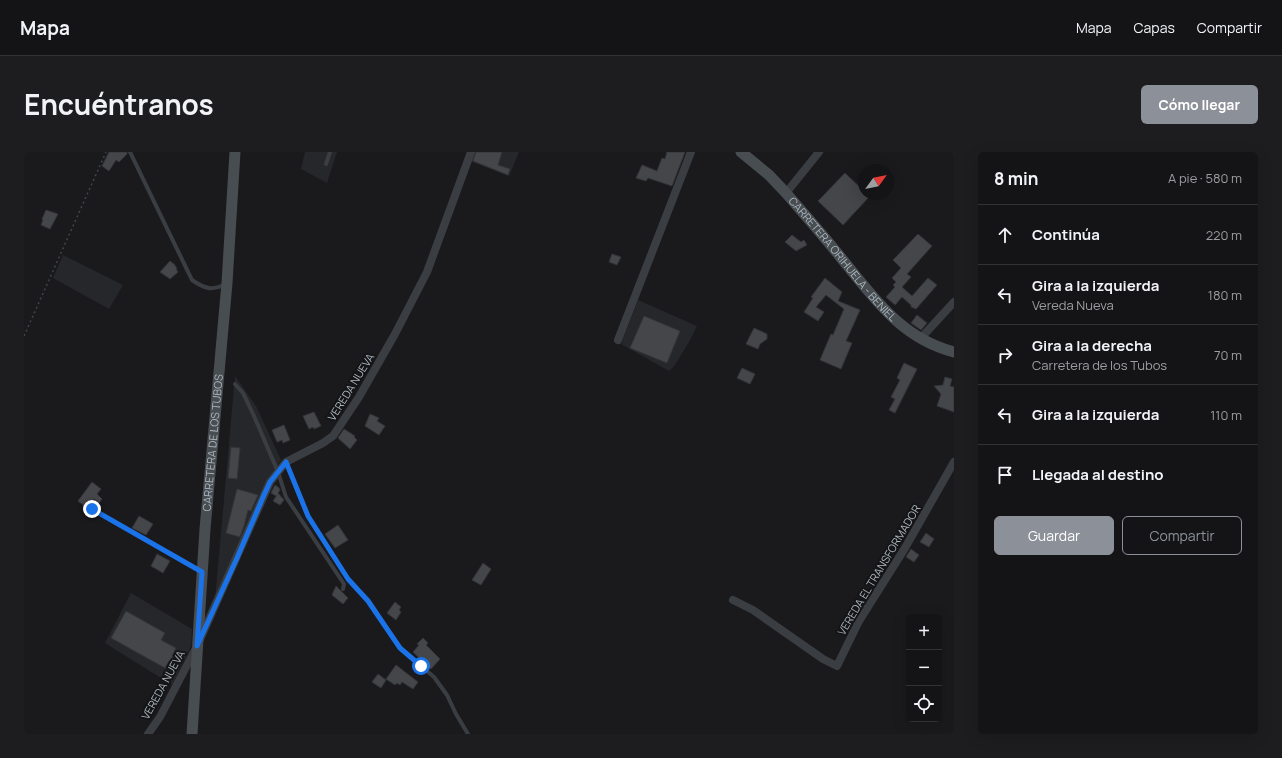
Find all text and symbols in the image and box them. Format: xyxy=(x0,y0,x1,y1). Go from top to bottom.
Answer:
text: Mapa xyxy=(20,15,70,41)
text: Mapa xyxy=(1076,18,1112,37)
text: Capas xyxy=(1134,18,1175,37)
text: Compartir xyxy=(1197,18,1262,37)
text: Encuéntranos xyxy=(24,85,214,123)
button: Cómo llegar xyxy=(1141,85,1258,124)
north arrow xyxy=(858,164,894,200)
text: 8 min xyxy=(994,167,1039,190)
text: A pie · 580 m xyxy=(1168,169,1242,187)
street label: CARRETERA ORIHUELA - BENIEL xyxy=(786,193,900,325)
icon: ahead xyxy=(994,224,1016,246)
text: Continúa xyxy=(1032,224,1100,245)
text: 220 m xyxy=(1206,226,1242,244)
text: Gira a la izquierda xyxy=(1032,275,1159,296)
icon: left xyxy=(994,284,1016,306)
text: 180 m xyxy=(1208,286,1242,304)
text: Vereda Nueva xyxy=(1032,296,1114,314)
text: Gira a la derecha xyxy=(1032,335,1152,356)
icon: right xyxy=(994,344,1016,366)
text: 70 m xyxy=(1214,346,1242,364)
street label: VEREDA NUEVA xyxy=(324,350,377,423)
text: Carretera de los Tubos xyxy=(1032,356,1167,374)
street label: CARRETERA DE LOS TUBOS xyxy=(199,373,226,512)
icon: left xyxy=(994,404,1016,426)
text: Gira a la izquierda xyxy=(1032,404,1159,425)
text: 110 m xyxy=(1210,406,1242,424)
icon: arrive xyxy=(994,464,1016,486)
text: Llegada al destino xyxy=(1032,464,1164,485)
route end xyxy=(83,500,101,518)
street label: VEREDA EL TRANSFORMADOR xyxy=(834,502,924,638)
button: Guardar xyxy=(994,516,1114,555)
button: Compartir xyxy=(1122,516,1242,555)
map controls xyxy=(906,614,942,722)
button: + xyxy=(906,614,942,650)
street label: VEREDA NUEVA xyxy=(137,648,188,722)
button: − xyxy=(906,650,942,686)
route start xyxy=(412,657,430,675)
button: locate xyxy=(906,686,942,722)

